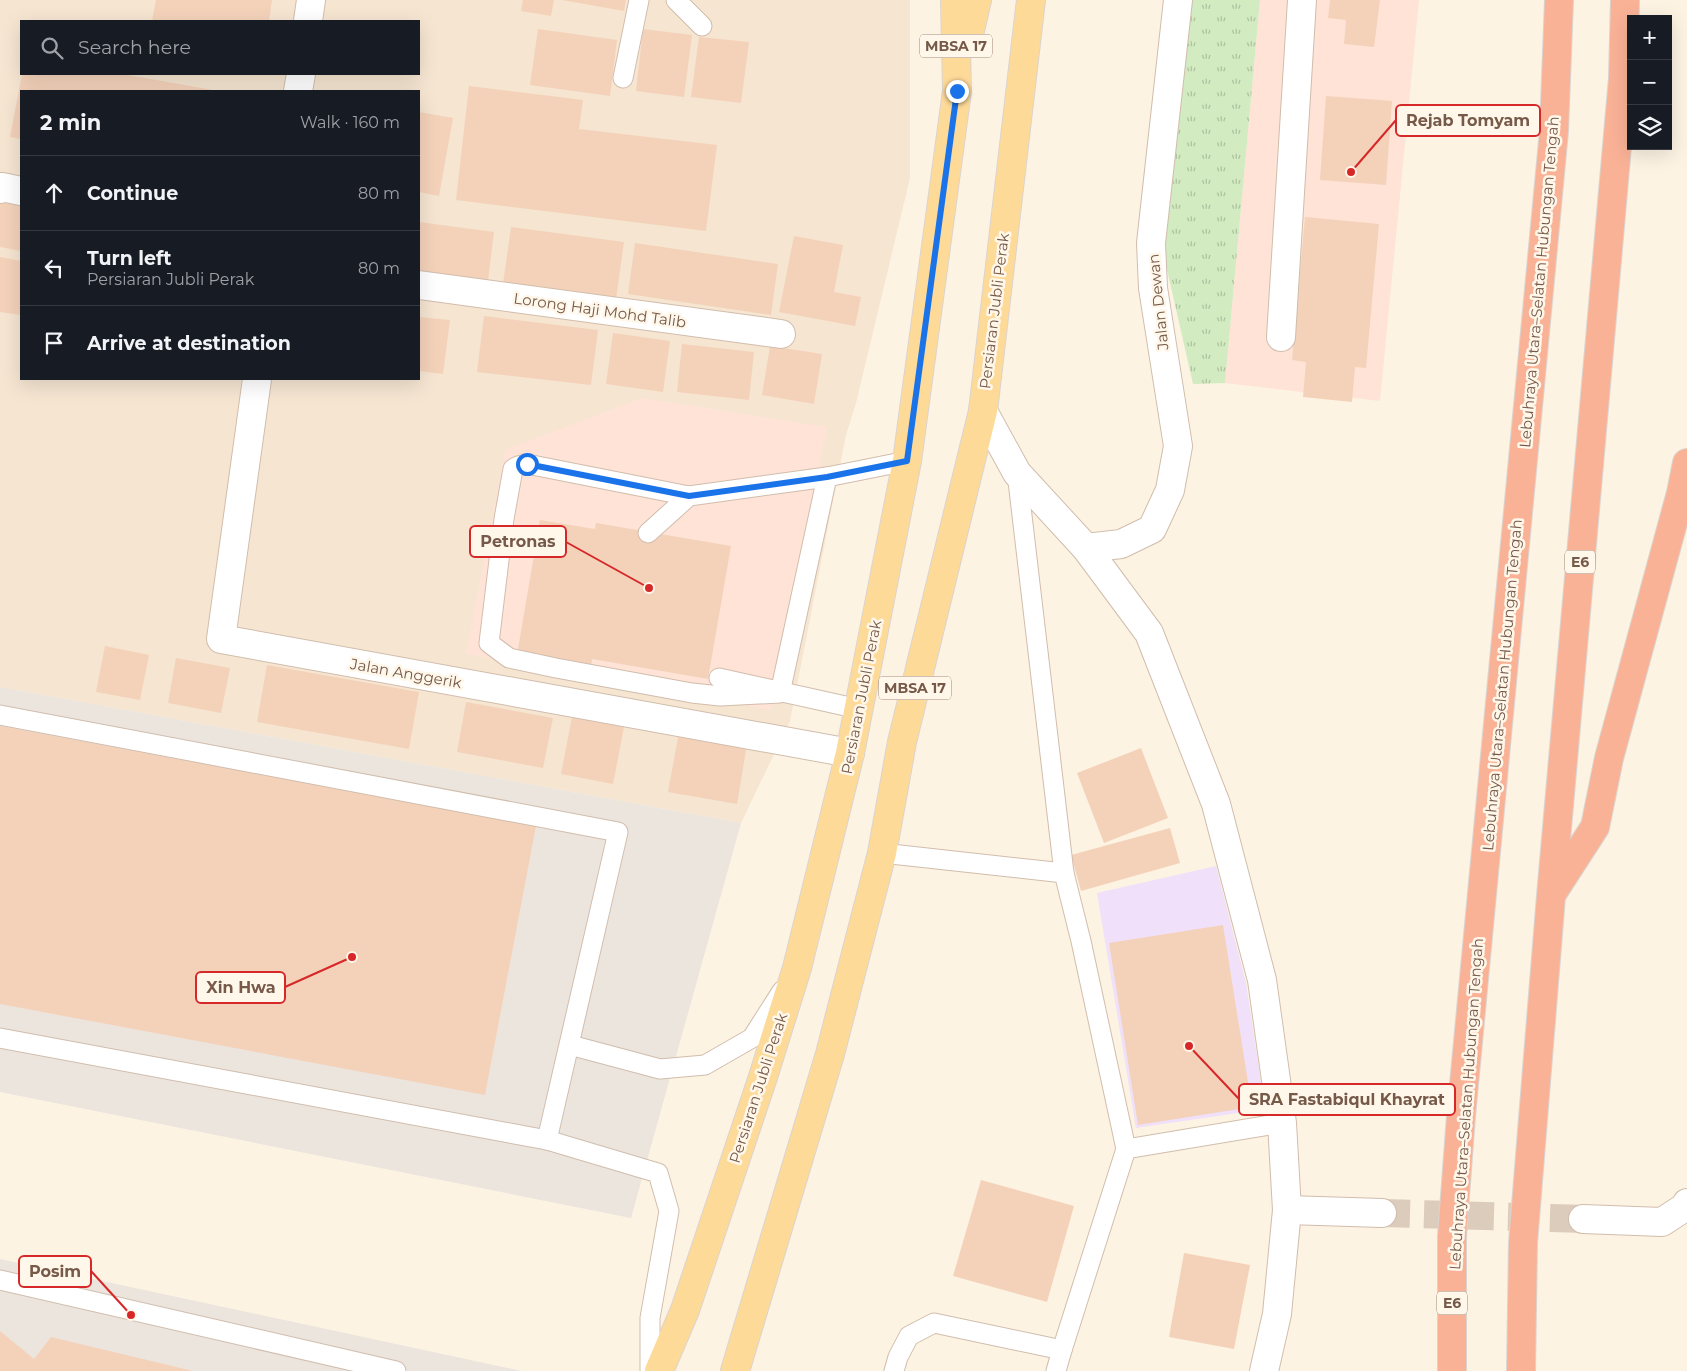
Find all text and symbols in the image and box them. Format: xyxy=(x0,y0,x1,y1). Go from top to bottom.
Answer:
map controls xyxy=(1627,15,1672,150)
button: + xyxy=(1627,15,1672,60)
search box xyxy=(20,20,420,75)
icon: search xyxy=(38,34,66,62)
road number: MBSA 17 xyxy=(920,34,992,58)
text: Search here xyxy=(78,36,191,59)
button: − xyxy=(1627,60,1672,105)
route end xyxy=(946,80,969,103)
callout: Rejab Tomyam xyxy=(1396,105,1540,136)
button: layers xyxy=(1627,105,1672,150)
text: 2 min xyxy=(40,110,101,135)
text: Rejab Tomyam xyxy=(1406,111,1530,130)
text: Walk · 160 m xyxy=(300,113,400,132)
street label: Lebuhraya Utara–Selatan Hubungan Tengah xyxy=(1515,115,1563,449)
icon: ahead xyxy=(40,179,68,207)
text: Continue xyxy=(87,182,178,205)
text: 80 m xyxy=(358,184,400,203)
street label: Persiaran Jubli Perak xyxy=(975,232,1013,390)
text: Turn left xyxy=(87,247,172,270)
street label: Jalan Dewan xyxy=(1144,253,1173,352)
icon: left xyxy=(40,254,68,282)
text: 80 m xyxy=(358,259,400,278)
text: Persiaran Jubli Perak xyxy=(87,270,254,289)
street label: Lorong Haji Mohd Talib xyxy=(512,288,688,332)
icon: arrive xyxy=(40,329,68,357)
text: Arrive at destination xyxy=(87,332,291,355)
route start xyxy=(516,453,539,476)
street label: Lebuhraya Utara–Selatan Hubungan Tengah xyxy=(1478,518,1526,852)
callout: Petronas xyxy=(470,526,566,557)
text: Petronas xyxy=(480,532,556,551)
road number: E6 xyxy=(1565,550,1595,574)
street label: Persiaran Jubli Perak xyxy=(837,618,885,776)
street label: Jalan Anggerik xyxy=(348,654,463,692)
road number: MBSA 17 xyxy=(879,676,951,700)
street label: Lebuhraya Utara–Selatan Hubungan Tengah xyxy=(1445,937,1487,1271)
callout: Xin Hwa xyxy=(196,972,285,1003)
text: Xin Hwa xyxy=(206,978,276,997)
street label: Persiaran Jubli Perak xyxy=(725,1010,791,1165)
callout: SRA Fastabiqul Khayrat xyxy=(1239,1084,1455,1115)
text: SRA Fastabiqul Khayrat xyxy=(1249,1090,1445,1109)
callout: Posim xyxy=(19,1256,91,1287)
text: Posim xyxy=(29,1262,81,1281)
road number: E6 xyxy=(1437,1292,1467,1315)

